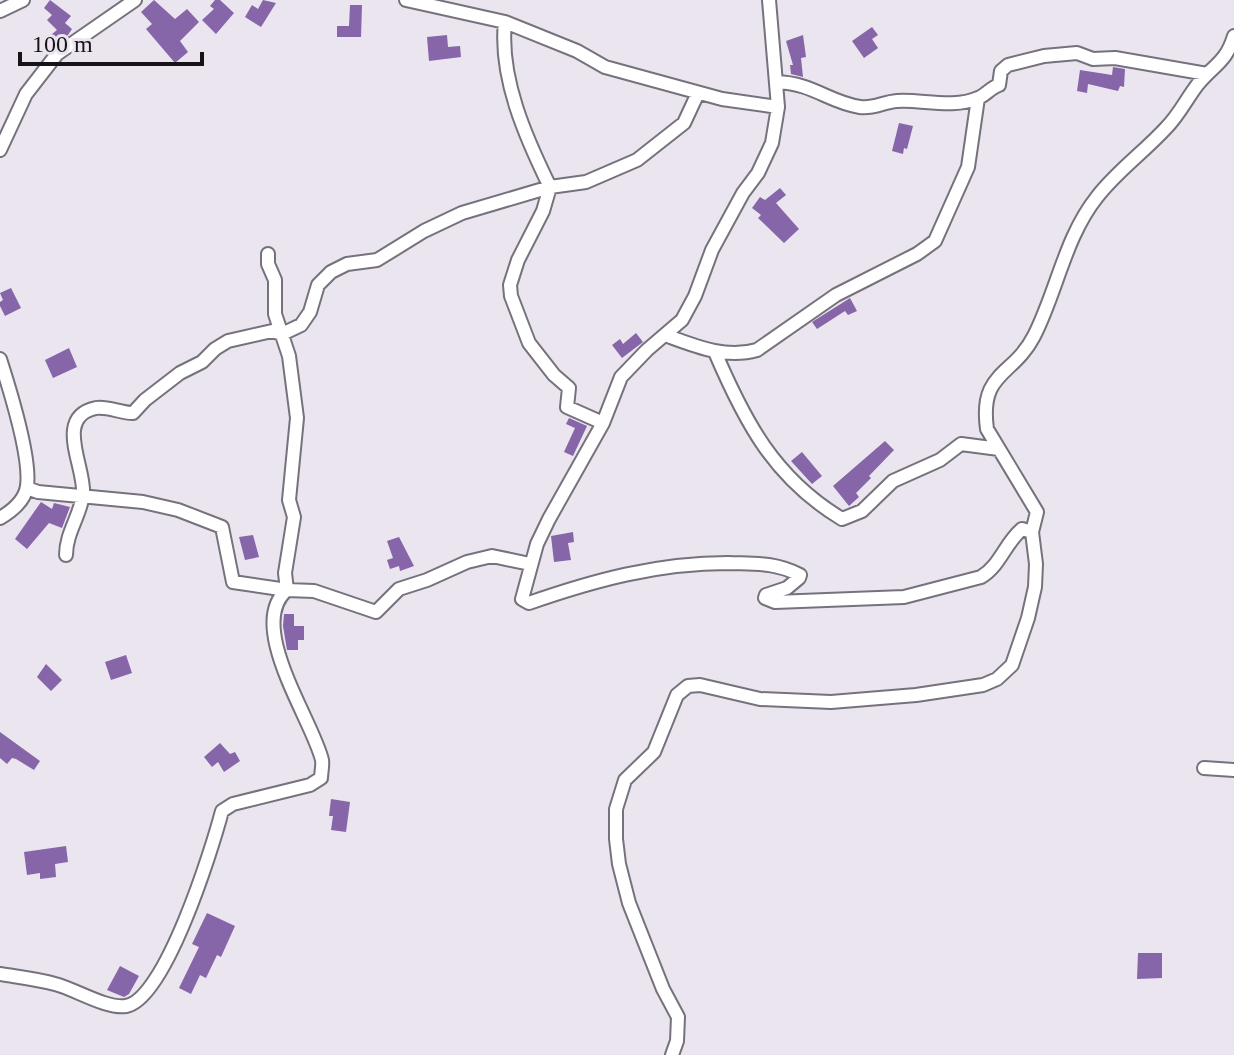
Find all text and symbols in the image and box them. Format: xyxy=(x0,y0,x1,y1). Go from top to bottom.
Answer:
scale bar xyxy=(20,16,202,66)
text: 100 m xyxy=(32,31,93,57)

